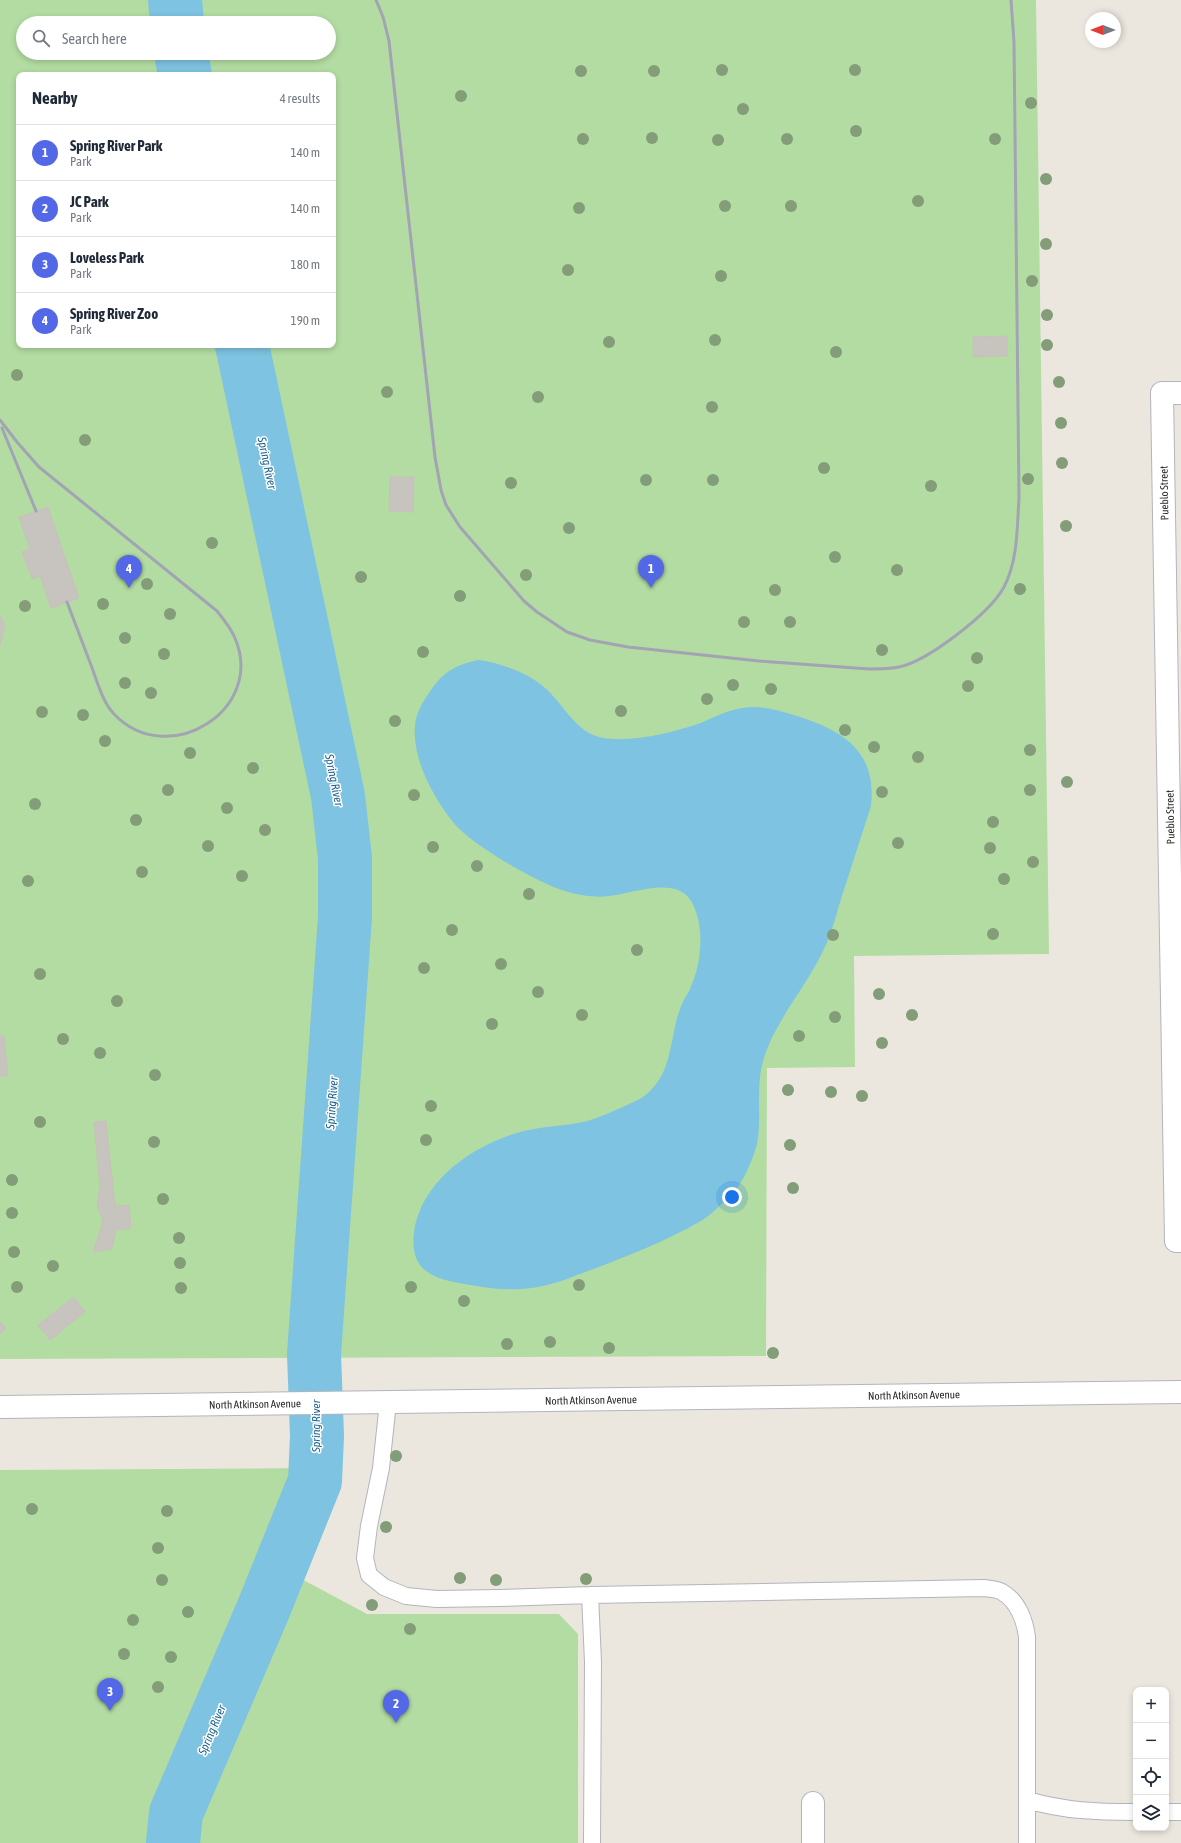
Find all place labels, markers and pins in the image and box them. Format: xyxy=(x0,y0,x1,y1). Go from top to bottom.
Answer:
pin: 4 xyxy=(116,555,142,588)
pin: 1 xyxy=(638,555,664,588)
pin: 3 xyxy=(97,1678,123,1711)
pin: 2 xyxy=(383,1690,409,1723)

